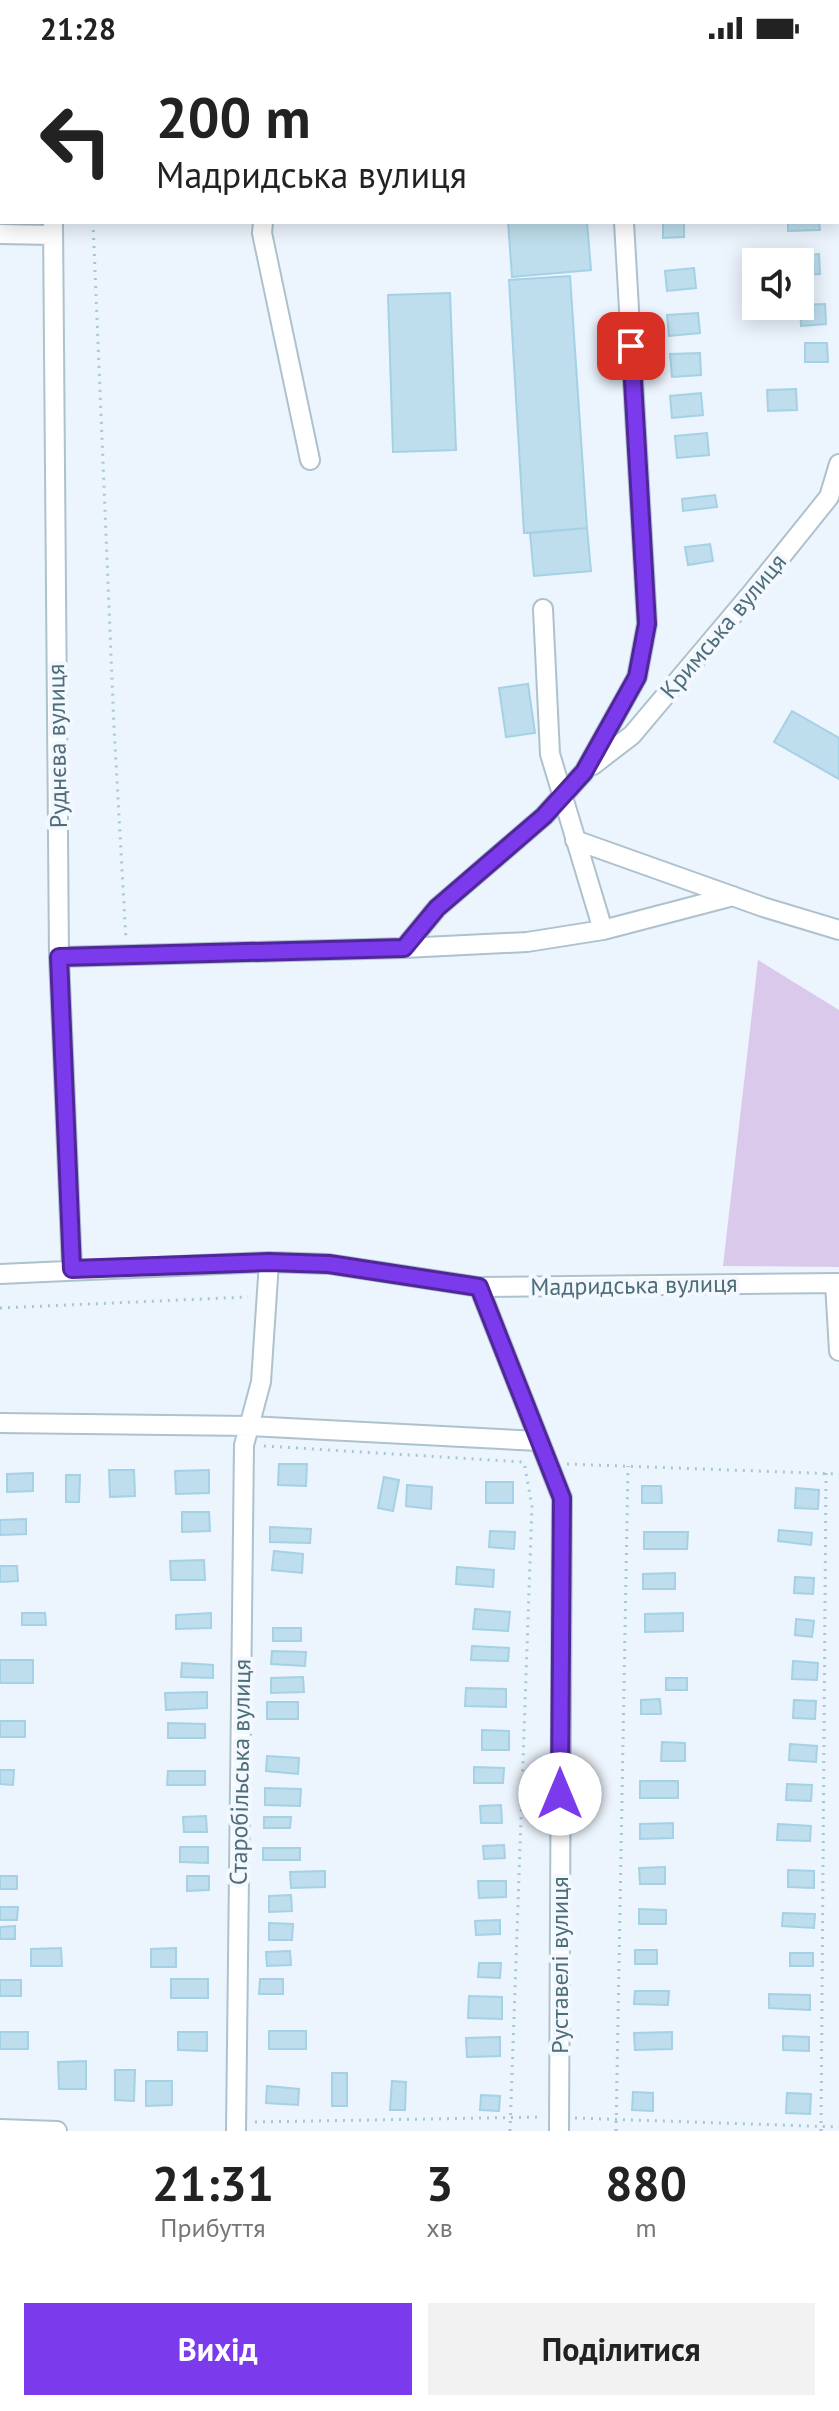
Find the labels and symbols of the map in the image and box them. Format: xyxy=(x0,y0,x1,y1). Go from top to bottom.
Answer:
pin xyxy=(597,312,665,380)
street label: Кримська вулиця xyxy=(653,547,793,705)
street label: Руднєва вулиця xyxy=(40,664,74,828)
street label: Мадридська вулиця xyxy=(530,1268,738,1302)
street label: Старобільська вулиця xyxy=(223,1659,257,1885)
position arrow xyxy=(518,1752,602,1836)
street label: Руставелі вулиця xyxy=(544,1876,575,2054)

